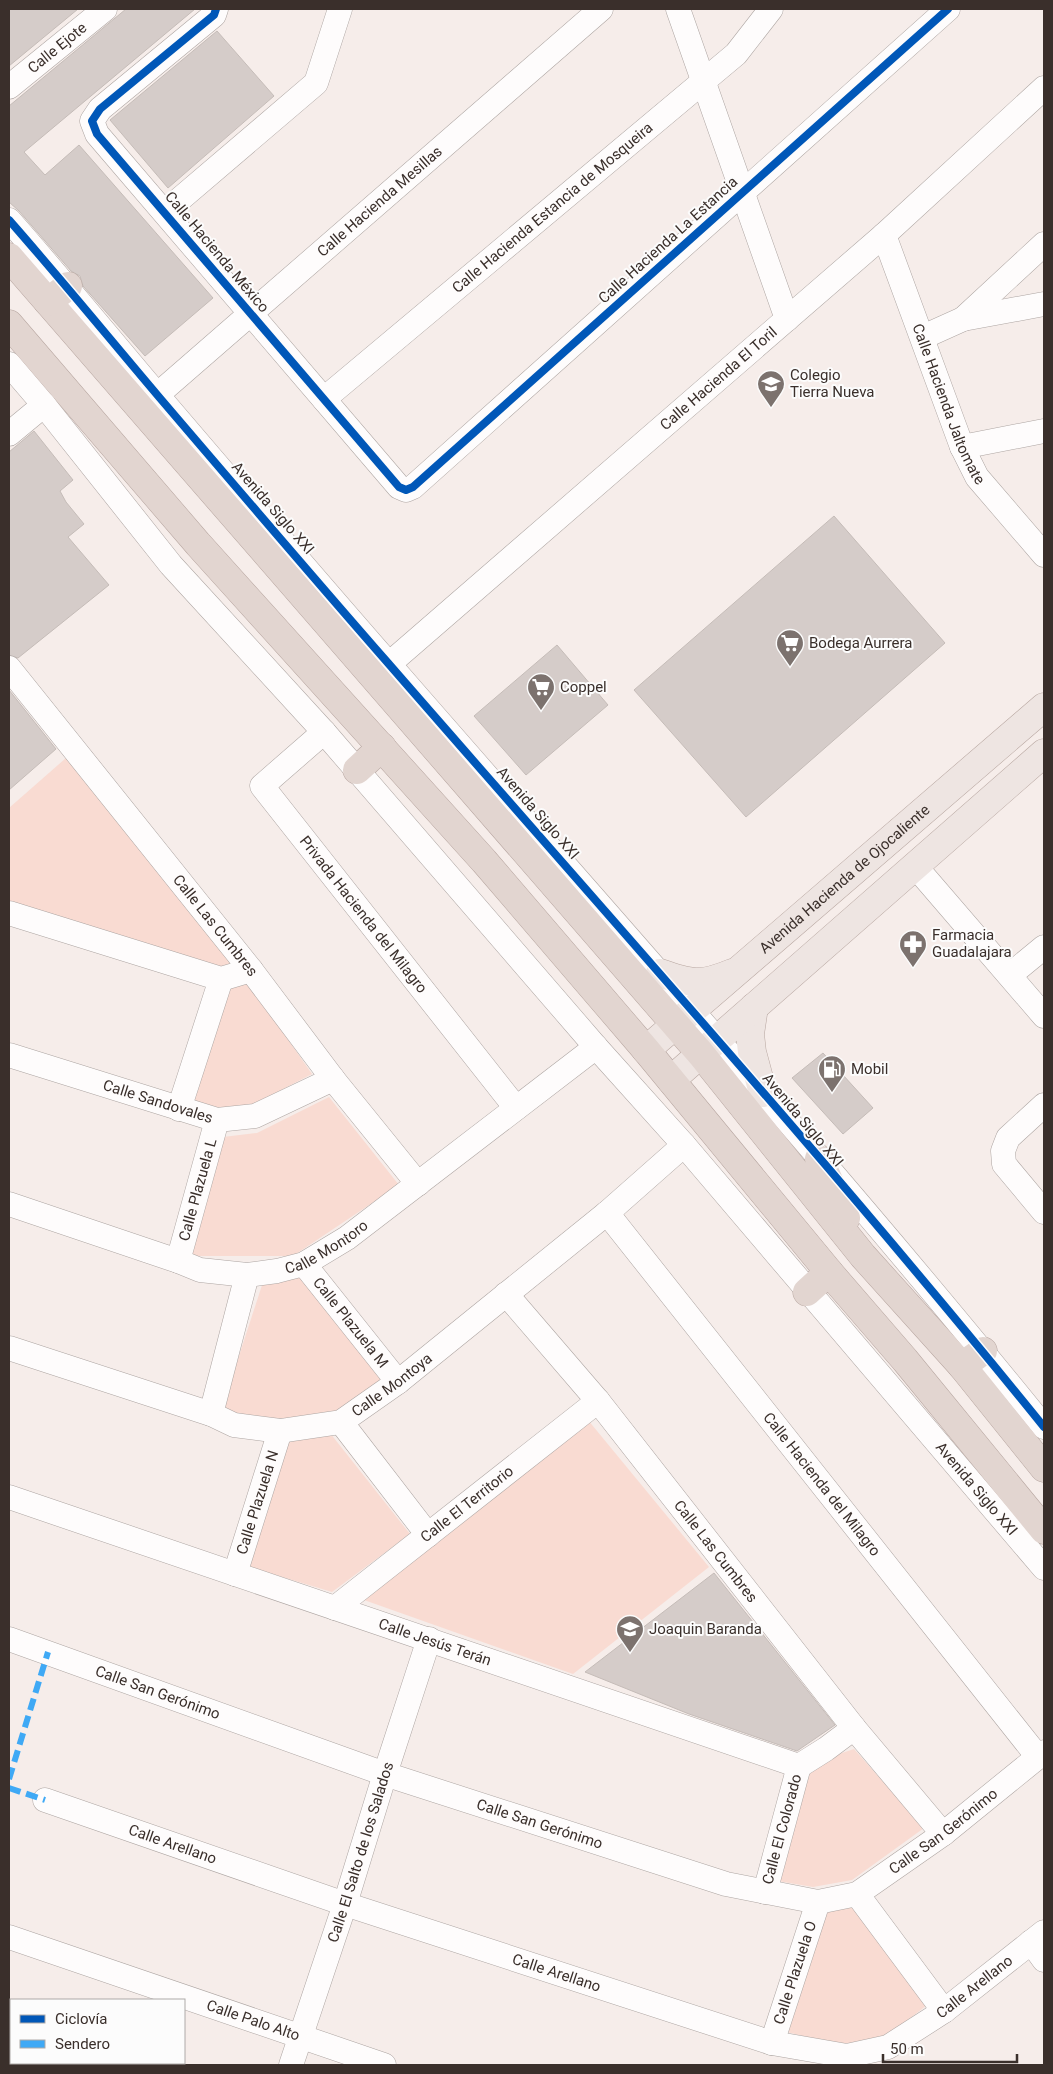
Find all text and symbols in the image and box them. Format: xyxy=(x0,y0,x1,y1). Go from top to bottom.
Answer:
street label: Calle Ejote xyxy=(24,19,90,77)
street label: Calle Hacienda Estancia de Mosqueira xyxy=(449,119,656,297)
street label: Calle Hacienda Mesillas xyxy=(313,142,446,261)
street label: Calle Hacienda La Estancia xyxy=(595,173,741,307)
street label: Calle Hacienda México xyxy=(161,188,273,316)
street label: Calle Hacienda Jaltomate xyxy=(908,321,989,488)
street label: Calle Hacienda El Toril xyxy=(656,323,781,434)
place label: Colegio Tierra Nueva xyxy=(790,366,874,401)
school or university icon: Colegio Tierra Nueva xyxy=(756,369,786,408)
street label: Avenida Siglo XXI xyxy=(228,458,318,558)
supermarket icon: Bodega Aurrera xyxy=(775,628,805,667)
place label: Bodega Aurrera xyxy=(809,634,913,652)
supermarket icon: Coppel xyxy=(526,672,556,711)
place label: Coppel xyxy=(560,678,607,696)
street label: Avenida Siglo XXI xyxy=(493,763,583,863)
street label: Avenida Hacienda de Ojocaliente xyxy=(756,801,933,957)
street label: Privada Hacienda del Milagro xyxy=(296,832,431,997)
street label: Calle Las Cumbres xyxy=(169,871,262,980)
place label: Farmacia Guadalajara xyxy=(932,926,1012,961)
pharmacy icon: Farmacia Guadalajara xyxy=(898,929,928,968)
fuel station icon: Mobil xyxy=(817,1054,847,1093)
place label: Mobil xyxy=(851,1060,888,1078)
street label: Avenida Siglo XXI xyxy=(759,1070,847,1170)
street label: Calle Sandovales xyxy=(101,1076,215,1127)
street label: Calle Plazuela L xyxy=(175,1136,220,1243)
street label: Calle Montoro xyxy=(283,1216,372,1278)
street label: Calle Plazuela M xyxy=(309,1274,392,1372)
street label: Calle Montoya xyxy=(348,1349,436,1421)
street label: Calle Hacienda del Milagro xyxy=(759,1409,884,1560)
street label: Avenida Siglo XXI xyxy=(932,1438,1021,1539)
street label: Calle Plazuela N xyxy=(233,1448,282,1557)
street label: Calle El Territorio xyxy=(417,1462,517,1546)
street label: Calle Las Cumbres xyxy=(670,1497,761,1606)
school or university icon: Joaquin Baranda xyxy=(615,1614,645,1653)
street label: Calle Jesús Terán xyxy=(376,1615,494,1670)
place label: Joaquin Baranda xyxy=(649,1620,762,1638)
street label: Calle San Gerónimo xyxy=(93,1662,223,1723)
street label: Calle El Salto de los Salados xyxy=(324,1760,397,1945)
street label: Calle El Colorado xyxy=(758,1772,805,1886)
street label: Calle San Gerónimo xyxy=(885,1784,1001,1878)
street label: Calle San Gerónimo xyxy=(474,1795,605,1853)
street label: Calle Arellano xyxy=(126,1821,219,1868)
street label: Calle Plazuela O xyxy=(770,1919,820,2027)
street label: Calle Arellano xyxy=(510,1950,603,1996)
street label: Calle Arellano xyxy=(933,1951,1016,2022)
street label: Calle Palo Alto xyxy=(204,1996,302,2045)
legend xyxy=(10,1999,185,2064)
text: Ciclovía xyxy=(55,2010,108,2028)
scale bar xyxy=(883,2032,1017,2064)
text: Sendero xyxy=(55,2035,110,2053)
text: 50 m xyxy=(890,2040,924,2058)

